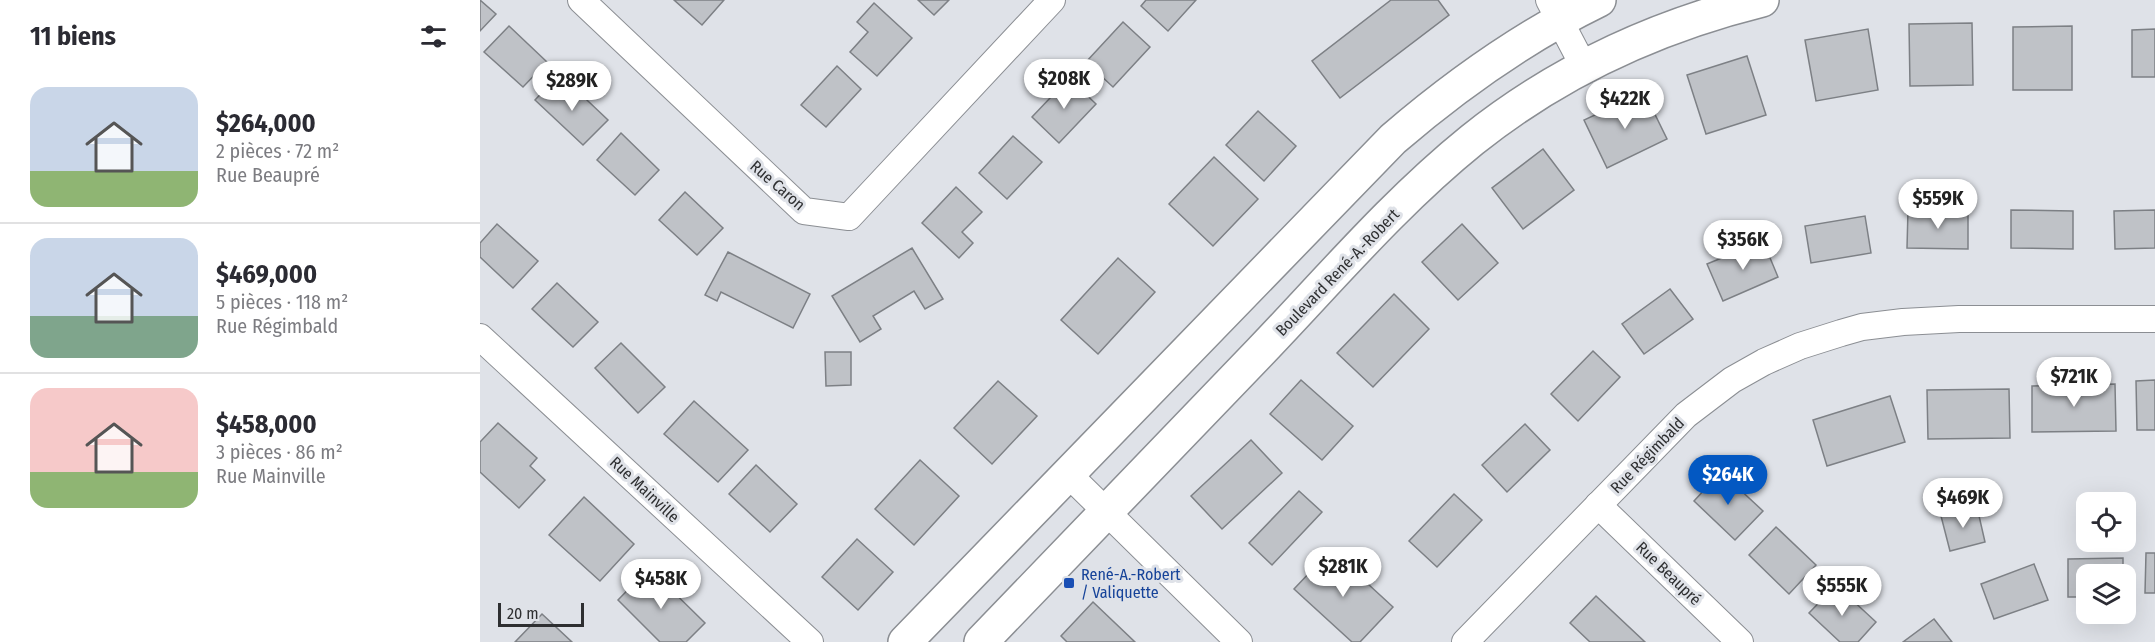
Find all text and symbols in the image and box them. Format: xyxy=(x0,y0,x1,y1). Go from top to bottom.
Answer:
icon: filters xyxy=(417,20,450,53)
text: 11 biens xyxy=(30,21,116,52)
pin: $208K xyxy=(1022,59,1106,110)
pin: $289K xyxy=(530,61,614,112)
text: $208K xyxy=(1038,66,1090,90)
text: $289K xyxy=(546,68,598,92)
pin: $422K xyxy=(1583,79,1667,130)
text: $422K xyxy=(1600,86,1650,110)
text: $264,000 xyxy=(216,108,316,139)
icon: home xyxy=(78,111,150,183)
text: 2 pièces · 72 m² xyxy=(216,139,339,163)
street label: Rue Caron xyxy=(746,156,809,214)
text: Rue Beaupré xyxy=(216,163,320,187)
pin: $559K xyxy=(1896,179,1980,230)
text: $559K xyxy=(1912,186,1964,210)
street label: Boulevard René-A.-Robert xyxy=(1272,204,1404,340)
pin: $356K xyxy=(1701,220,1785,271)
text: $356K xyxy=(1717,227,1769,251)
text: $469,000 xyxy=(216,259,317,290)
icon: home xyxy=(78,262,150,334)
text: 5 pièces · 118 m² xyxy=(216,290,348,314)
text: Rue Régimbald xyxy=(216,314,338,338)
pin: $721K xyxy=(2032,357,2116,408)
text: $721K xyxy=(2050,364,2098,388)
text: $458,000 xyxy=(216,409,317,440)
icon: home xyxy=(78,412,150,484)
street label: Rue Régimbald xyxy=(1607,414,1688,497)
text: 3 pièces · 86 m² xyxy=(216,440,343,464)
street label: Rue Mainville xyxy=(606,452,683,526)
pin: $264K xyxy=(1686,455,1770,506)
text: $264K xyxy=(1702,462,1754,486)
text: Rue Mainville xyxy=(216,464,326,488)
pin: $469K xyxy=(1921,478,2005,529)
text: $469K xyxy=(1937,485,1989,509)
map controls xyxy=(2076,492,2136,624)
button: locate xyxy=(2076,492,2136,552)
street label: Rue Beaupré xyxy=(1632,538,1705,609)
pin: $281K xyxy=(1301,547,1385,598)
text: $281K xyxy=(1318,554,1368,578)
pin: $458K xyxy=(619,559,703,610)
button: layers xyxy=(2076,564,2136,624)
place label: René-A.-Robert / Valiquette xyxy=(1081,565,1181,602)
text: $458K xyxy=(635,566,687,590)
pin: $555K xyxy=(1800,566,1884,617)
text: $555K xyxy=(1817,573,1867,597)
marker: René-A.-Robert / Valiquette xyxy=(1062,576,1076,590)
scale bar xyxy=(498,600,584,628)
text: 20 m xyxy=(507,604,538,623)

